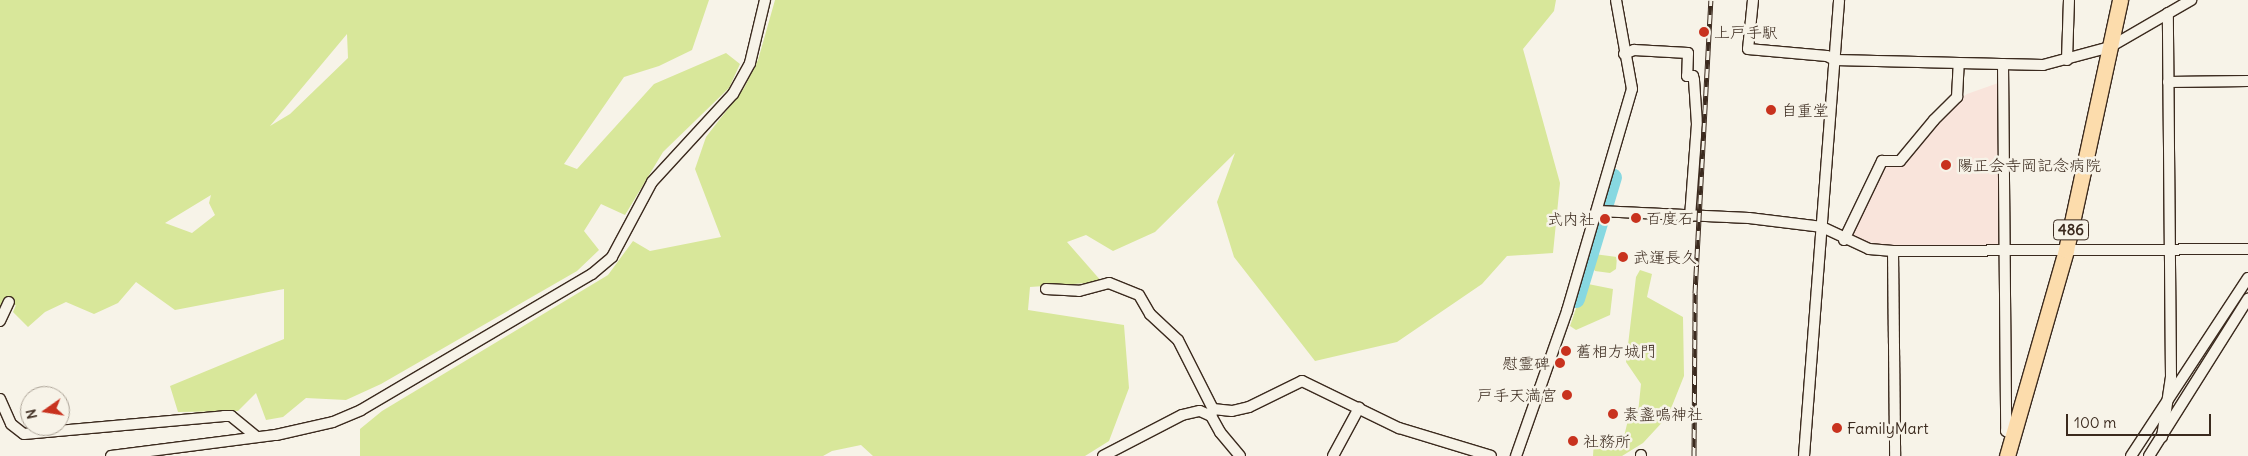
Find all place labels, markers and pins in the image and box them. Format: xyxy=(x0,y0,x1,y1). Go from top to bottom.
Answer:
place label: 上戸手駅 xyxy=(1714,22,1778,42)
marker: 上戸手駅 xyxy=(1698,26,1710,38)
place label: 自重堂 xyxy=(1781,100,1829,120)
marker: 自重堂 xyxy=(1765,104,1777,116)
place label: 陽正会寺岡記念病院 xyxy=(1957,155,2101,175)
marker: 陽正会寺岡記念病院 xyxy=(1939,158,1953,172)
place label: 百度石 xyxy=(1646,208,1694,228)
place label: 式内社 xyxy=(1547,209,1595,229)
marker: 百度石 xyxy=(1630,212,1642,224)
marker: 式内社 xyxy=(1599,213,1611,225)
place label: 武運長久 xyxy=(1633,247,1697,267)
marker: 武運長久 xyxy=(1617,251,1629,263)
place label: 舊相方城門 xyxy=(1576,341,1656,361)
marker: 舊相方城門 xyxy=(1560,345,1572,357)
place label: 慰霊碑 xyxy=(1502,353,1550,373)
marker: 慰霊碑 xyxy=(1554,357,1566,369)
place label: 戸手天満宮 xyxy=(1477,385,1557,405)
marker: 戸手天満宮 xyxy=(1561,389,1573,401)
place label: 素盞嗚神社 xyxy=(1623,404,1703,424)
marker: 素盞嗚神社 xyxy=(1607,408,1619,420)
place label: FamilyMart xyxy=(1847,418,1929,438)
marker: FamilyMart xyxy=(1831,422,1843,434)
place label: 社務所 xyxy=(1583,431,1631,451)
marker: 社務所 xyxy=(1567,435,1579,447)

